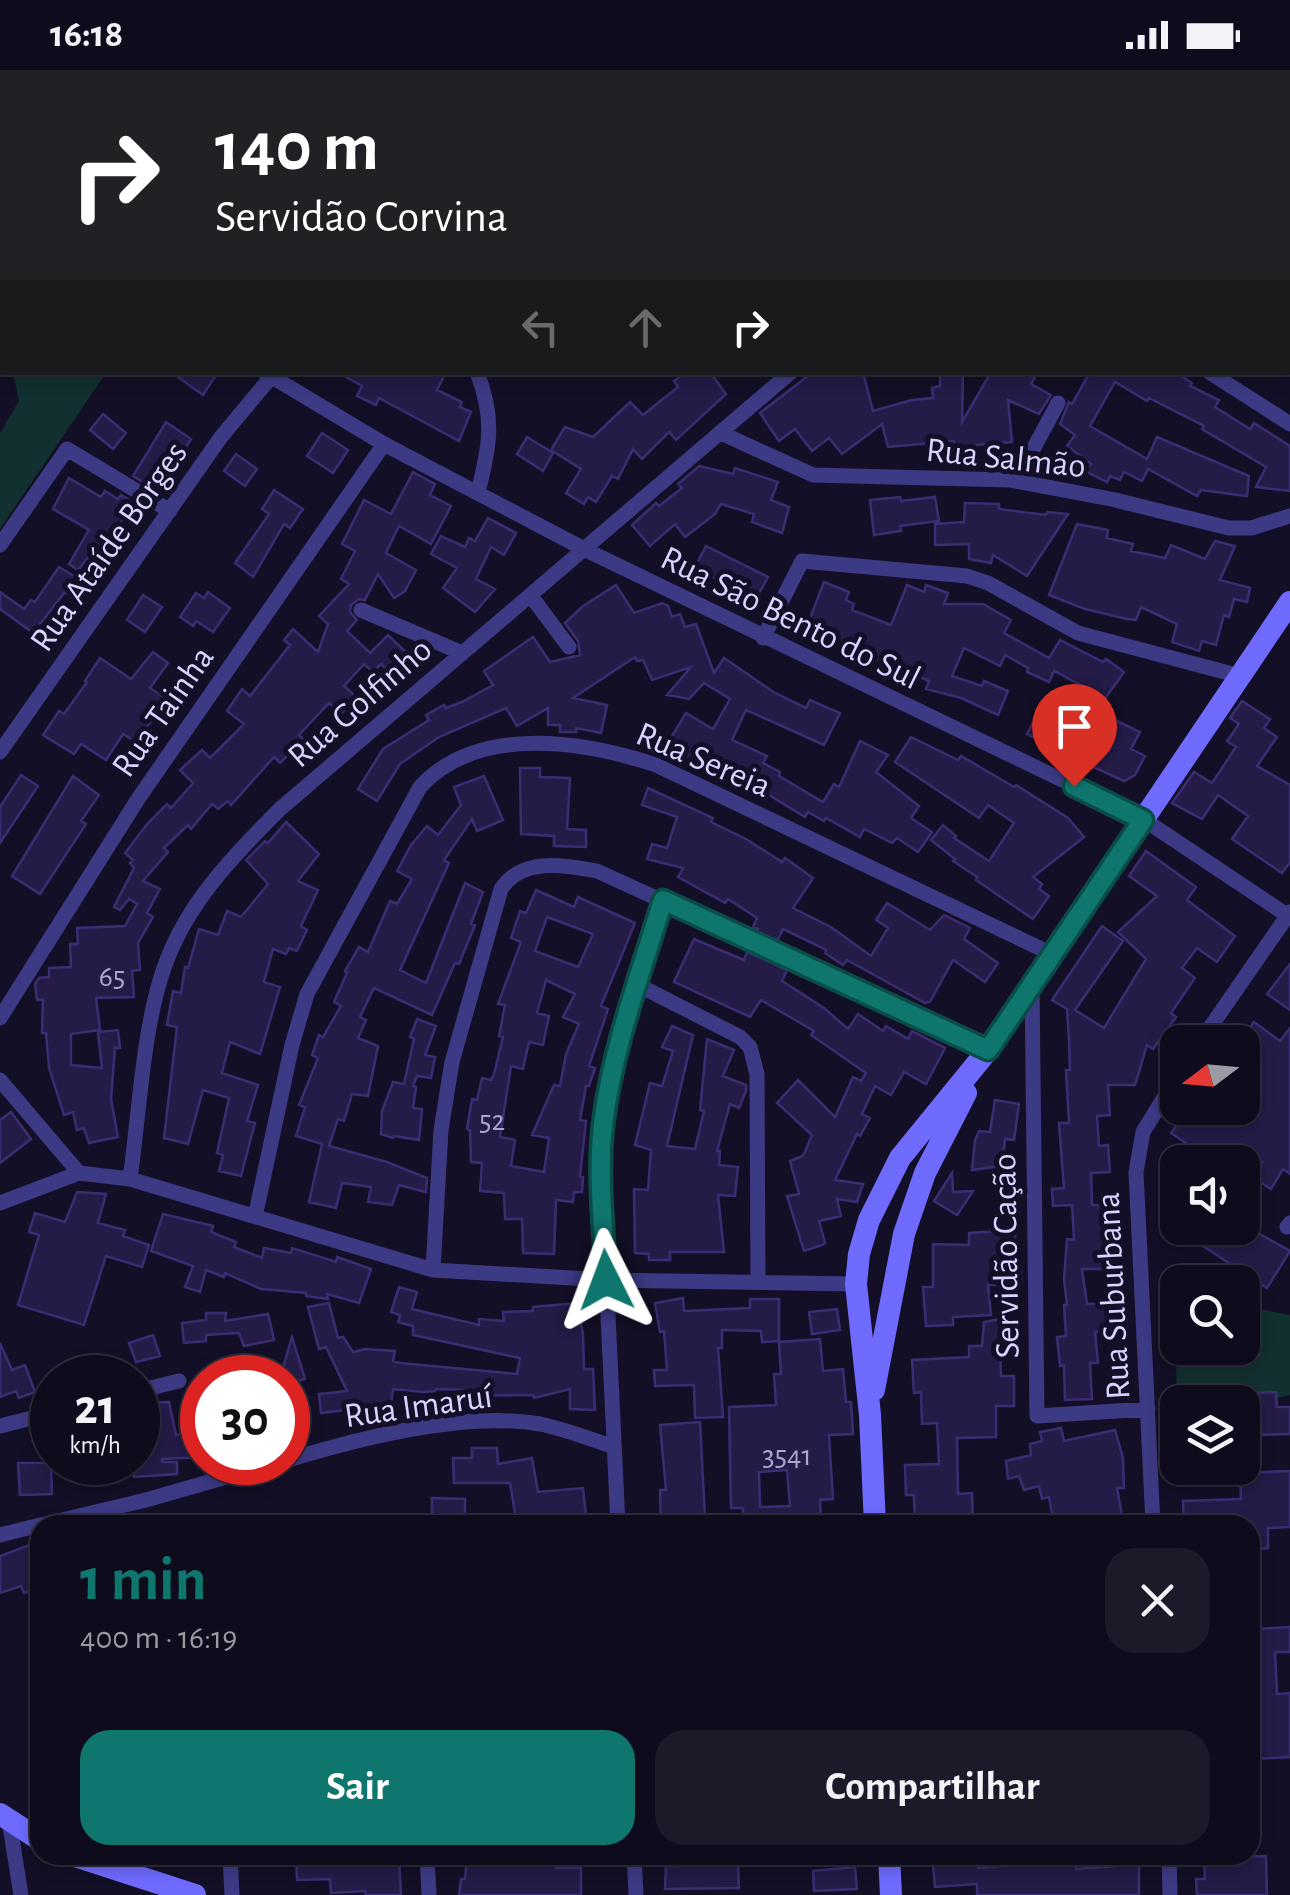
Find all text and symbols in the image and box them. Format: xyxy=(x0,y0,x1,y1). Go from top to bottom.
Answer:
text: 16:18 xyxy=(50,16,123,54)
icon: right xyxy=(50,110,180,240)
text: 140 m xyxy=(215,113,379,183)
text: Servidão Corvina xyxy=(215,195,508,240)
icon: left xyxy=(513,300,568,355)
icon: ahead xyxy=(618,300,673,355)
icon: right xyxy=(723,300,778,355)
street label: Rua Salmão xyxy=(924,433,1087,484)
street label: Rua Ataíde Borges xyxy=(24,436,194,658)
street label: Rua São Bento do Sul xyxy=(655,540,926,696)
street label: Rua Golfinho xyxy=(282,632,438,775)
street label: Rua Tainha xyxy=(106,640,221,784)
pin xyxy=(1032,684,1117,787)
icon: arrive xyxy=(1047,699,1102,754)
street label: Rua Sereia xyxy=(631,716,776,804)
house number: 65 xyxy=(99,962,125,992)
north arrow xyxy=(1160,1025,1260,1125)
map controls xyxy=(1160,1025,1260,1485)
house number: 52 xyxy=(479,1106,505,1136)
button: sound xyxy=(1160,1145,1260,1245)
street label: Servidão Cação xyxy=(987,1153,1026,1359)
street label: Rua Suburbana xyxy=(1091,1191,1136,1401)
position arrow xyxy=(554,1228,658,1332)
button: search xyxy=(1160,1265,1260,1365)
speed limit sign: 30 xyxy=(180,1355,310,1485)
street label: Rua Imaruí xyxy=(342,1379,495,1434)
text: 21 xyxy=(74,1383,116,1433)
button: layers xyxy=(1160,1385,1260,1485)
text: km/h xyxy=(69,1433,121,1458)
house number: 3541 xyxy=(762,1441,812,1471)
button: close xyxy=(1105,1548,1210,1653)
text: 1 min xyxy=(80,1551,206,1611)
text: 400 m · 16:19 xyxy=(80,1622,237,1654)
button: Sair xyxy=(80,1730,635,1845)
button: Compartilhar xyxy=(655,1730,1210,1845)

